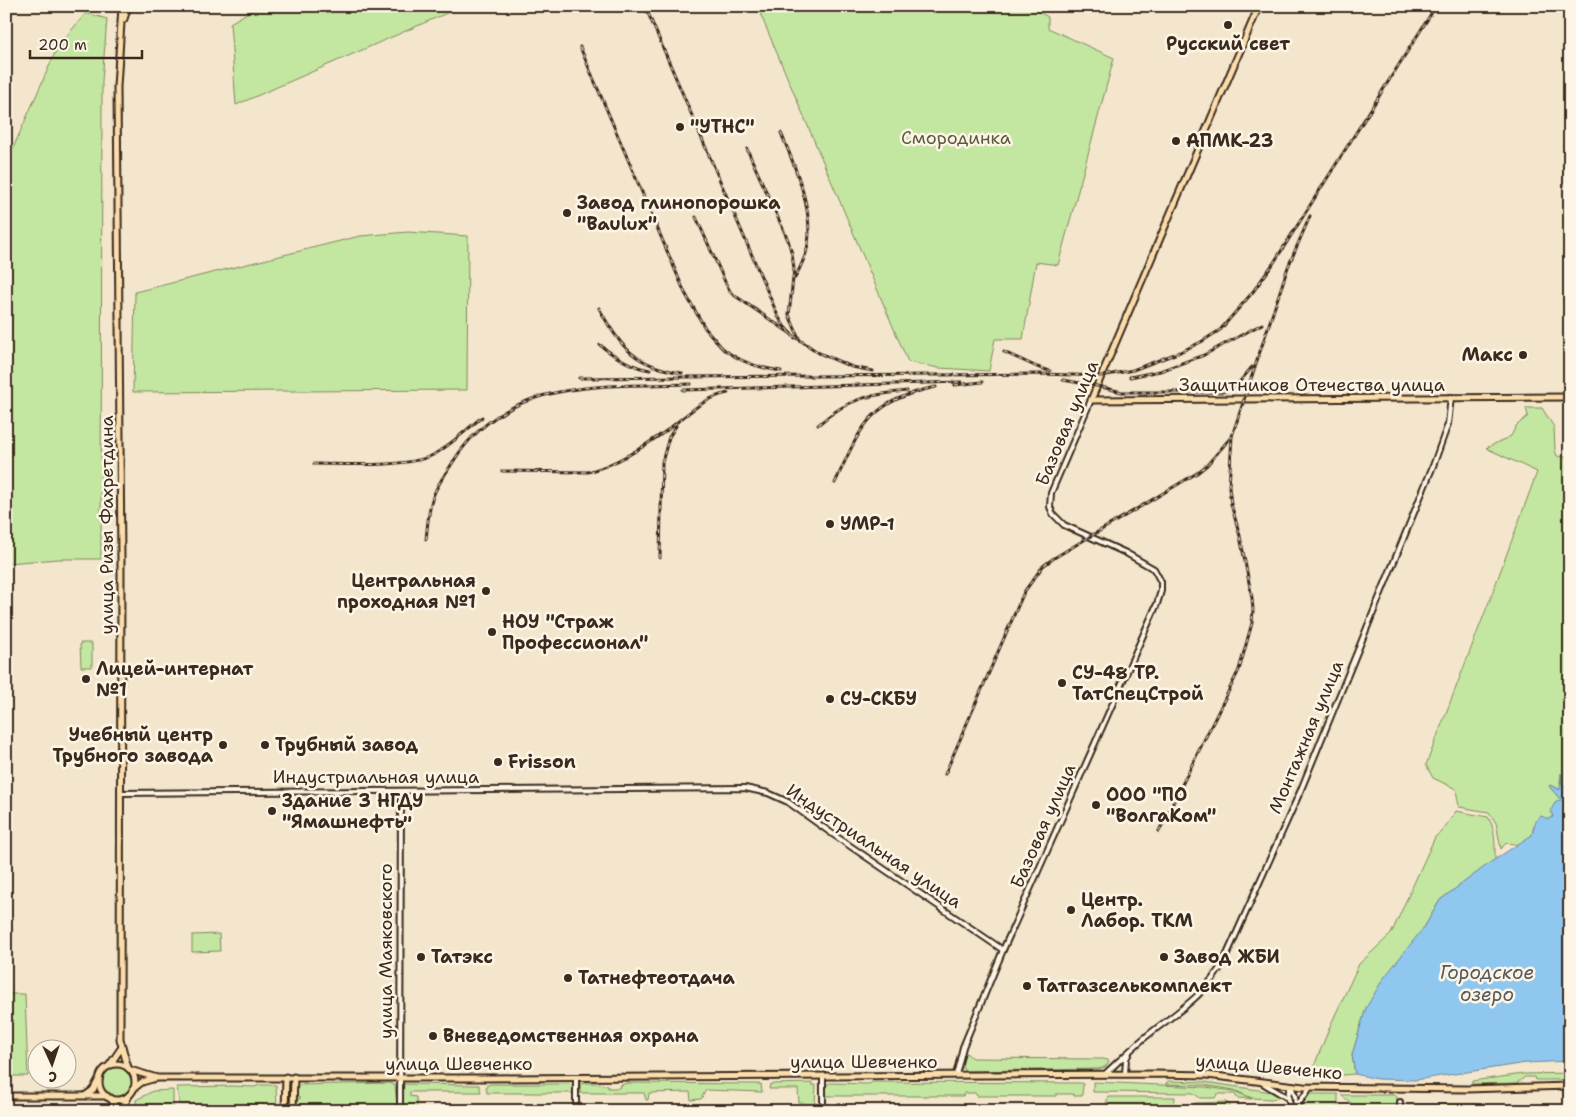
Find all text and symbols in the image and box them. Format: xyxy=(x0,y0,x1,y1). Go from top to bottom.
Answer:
marker: Русский свет xyxy=(1222,19,1234,31)
scale bar xyxy=(30,28,142,60)
place label: Русский свет xyxy=(1166,32,1290,56)
text: 200 m xyxy=(38,35,87,55)
place label: "УТНС" xyxy=(690,115,755,139)
marker: "УТНС" xyxy=(674,121,686,133)
park label: Смородинка xyxy=(901,126,1011,150)
place label: АПМК-23 xyxy=(1186,129,1273,153)
marker: АПМК-23 xyxy=(1170,135,1182,147)
place label: Завод глинопорошка "Baulux" xyxy=(577,191,781,236)
marker: Завод глинопорошка "Baulux" xyxy=(561,207,573,219)
place label: Макс xyxy=(1461,343,1513,367)
marker: Макс xyxy=(1517,349,1529,361)
street label: Базовая улица xyxy=(1030,357,1104,489)
street label: Защитников Отечества улица xyxy=(1179,373,1445,397)
street label: улица Ризы Фахретдина xyxy=(95,415,119,635)
place label: УМР-1 xyxy=(840,512,895,536)
marker: УМР-1 xyxy=(824,518,836,530)
place label: Центральная проходная №1 xyxy=(337,569,476,614)
marker: Центральная проходная №1 xyxy=(480,585,492,597)
place label: НОУ "Страж Профессионал" xyxy=(502,610,648,655)
marker: НОУ "Страж Профессионал" xyxy=(486,626,498,638)
place label: Лицей-интернат №1 xyxy=(96,657,254,702)
street label: Монтажная улица xyxy=(1263,657,1349,817)
place label: СУ-48 ТР. ТатСпецСтрой xyxy=(1072,661,1204,706)
marker: Лицей-интернат №1 xyxy=(80,673,92,685)
marker: СУ-48 ТР. ТатСпецСтрой xyxy=(1056,677,1068,689)
place label: СУ-СКБУ xyxy=(840,687,917,711)
marker: СУ-СКБУ xyxy=(824,693,836,705)
place label: Учебный центр Трубного завода xyxy=(52,723,214,768)
place label: Трубный завод xyxy=(275,733,419,757)
marker: Учебный центр Трубного завода xyxy=(217,739,229,751)
marker: Трубный завод xyxy=(259,739,271,751)
place label: Frisson xyxy=(508,750,576,774)
marker: Frisson xyxy=(492,756,504,768)
street label: Базовая улица xyxy=(1005,760,1081,892)
street label: Индустриальная улица xyxy=(273,765,479,789)
street label: Индустриальная улица xyxy=(782,778,966,914)
place label: ООО "ПО "ВолгаКом" xyxy=(1106,783,1216,828)
place label: Здание 3 НГДУ "Ямашнефть" xyxy=(282,789,423,834)
marker: ООО "ПО "ВолгаКом" xyxy=(1090,799,1102,811)
marker: Здание 3 НГДУ "Ямашнефть" xyxy=(266,805,278,817)
street label: улица Маяковского xyxy=(374,863,398,1039)
place label: Центр. Лабор. ТКМ xyxy=(1081,888,1193,933)
marker: Центр. Лабор. ТКМ xyxy=(1065,904,1077,916)
place label: Татэкс xyxy=(431,945,493,969)
place label: Завод ЖБИ xyxy=(1174,945,1280,969)
marker: Татэкс xyxy=(415,951,427,963)
marker: Завод ЖБИ xyxy=(1158,951,1170,963)
water label: Городское озеро xyxy=(1440,960,1534,1007)
place label: Татнефтеотдача xyxy=(578,966,736,990)
marker: Татнефтеотдача xyxy=(562,972,574,984)
place label: Татгазселькомплект xyxy=(1037,974,1232,998)
marker: Татгазселькомплект xyxy=(1021,980,1033,992)
place label: Вневедомственная охрана xyxy=(443,1024,699,1048)
marker: Вневедомственная охрана xyxy=(427,1030,439,1042)
north arrow xyxy=(28,1040,78,1090)
street label: улица Шевченко xyxy=(1195,1049,1343,1085)
street label: улица Шевченко xyxy=(790,1050,938,1074)
street label: улица Шевченко xyxy=(385,1052,533,1076)
text: С xyxy=(48,1068,57,1086)

